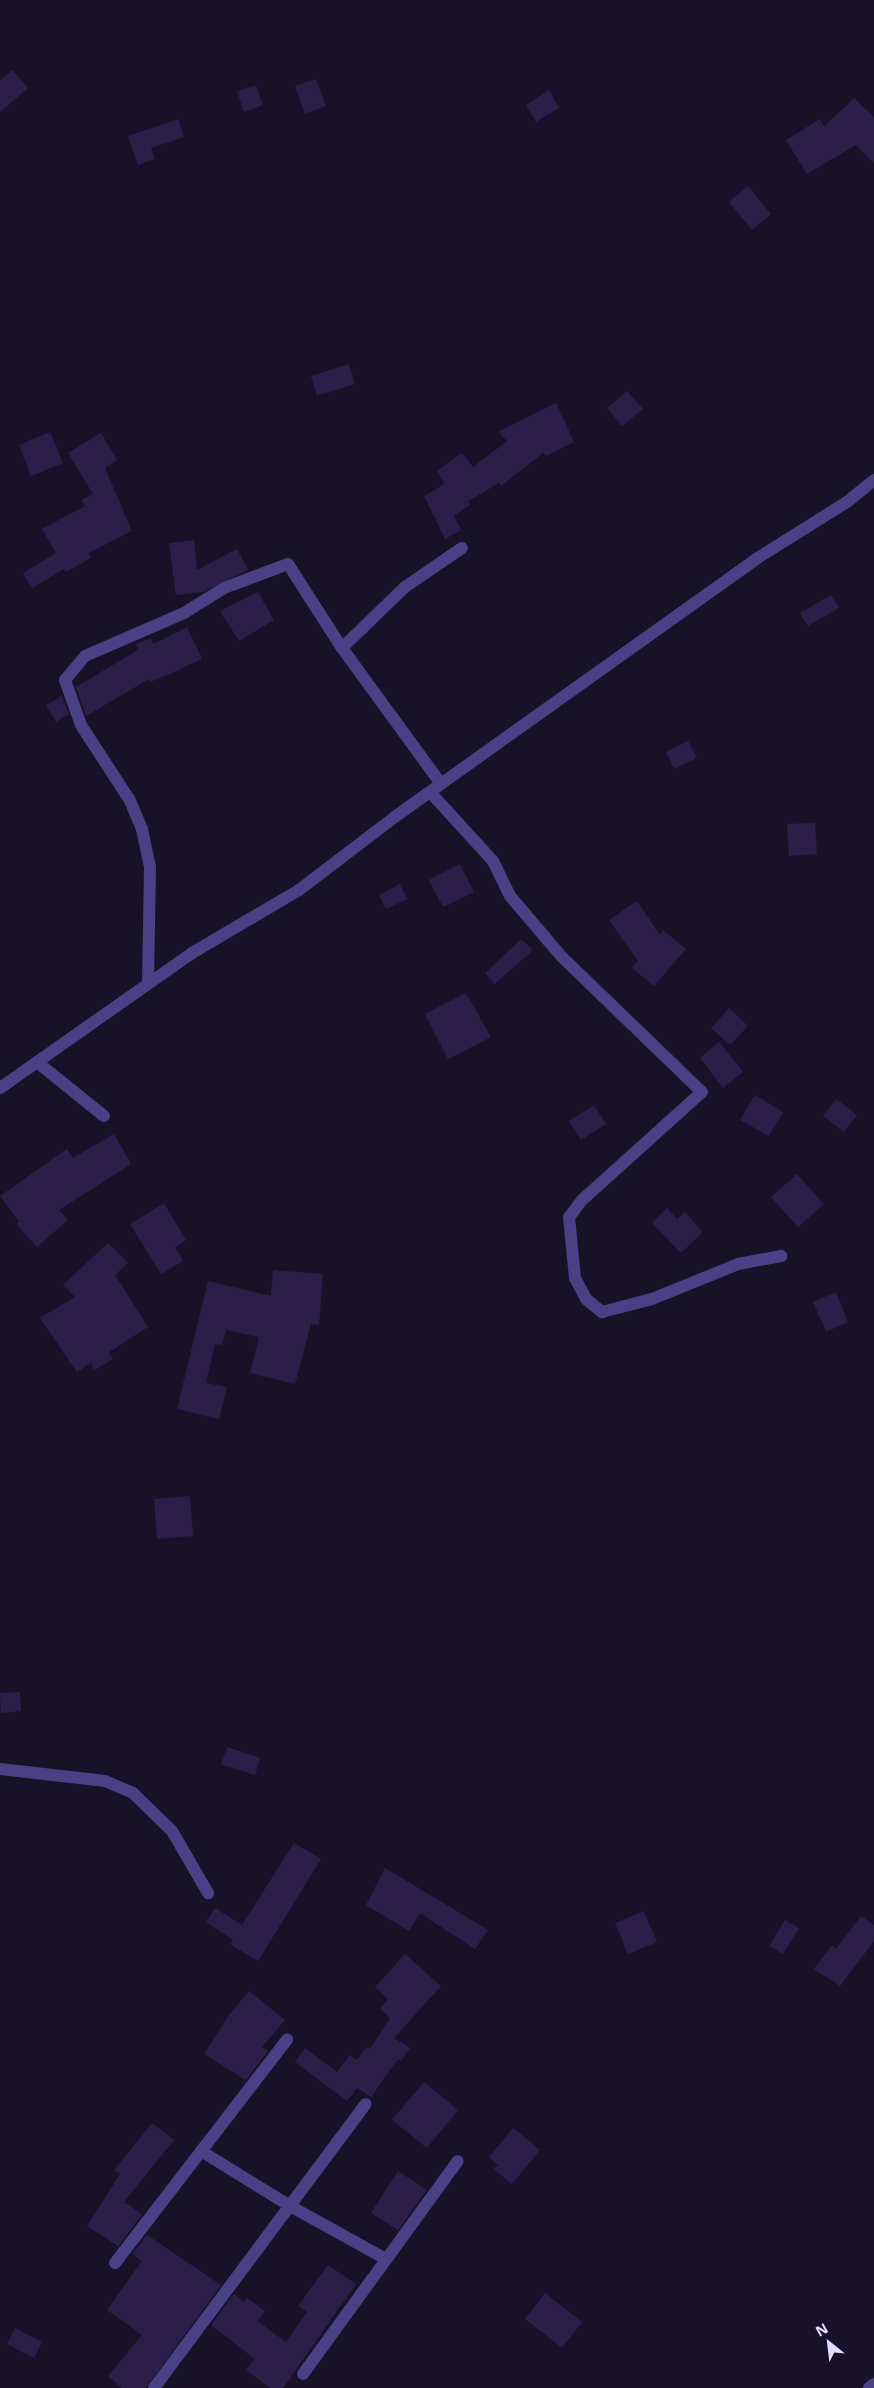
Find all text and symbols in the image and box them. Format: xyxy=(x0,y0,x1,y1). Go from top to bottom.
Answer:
north arrow xyxy=(804,2318,854,2368)
text: N xyxy=(812,2318,831,2341)

